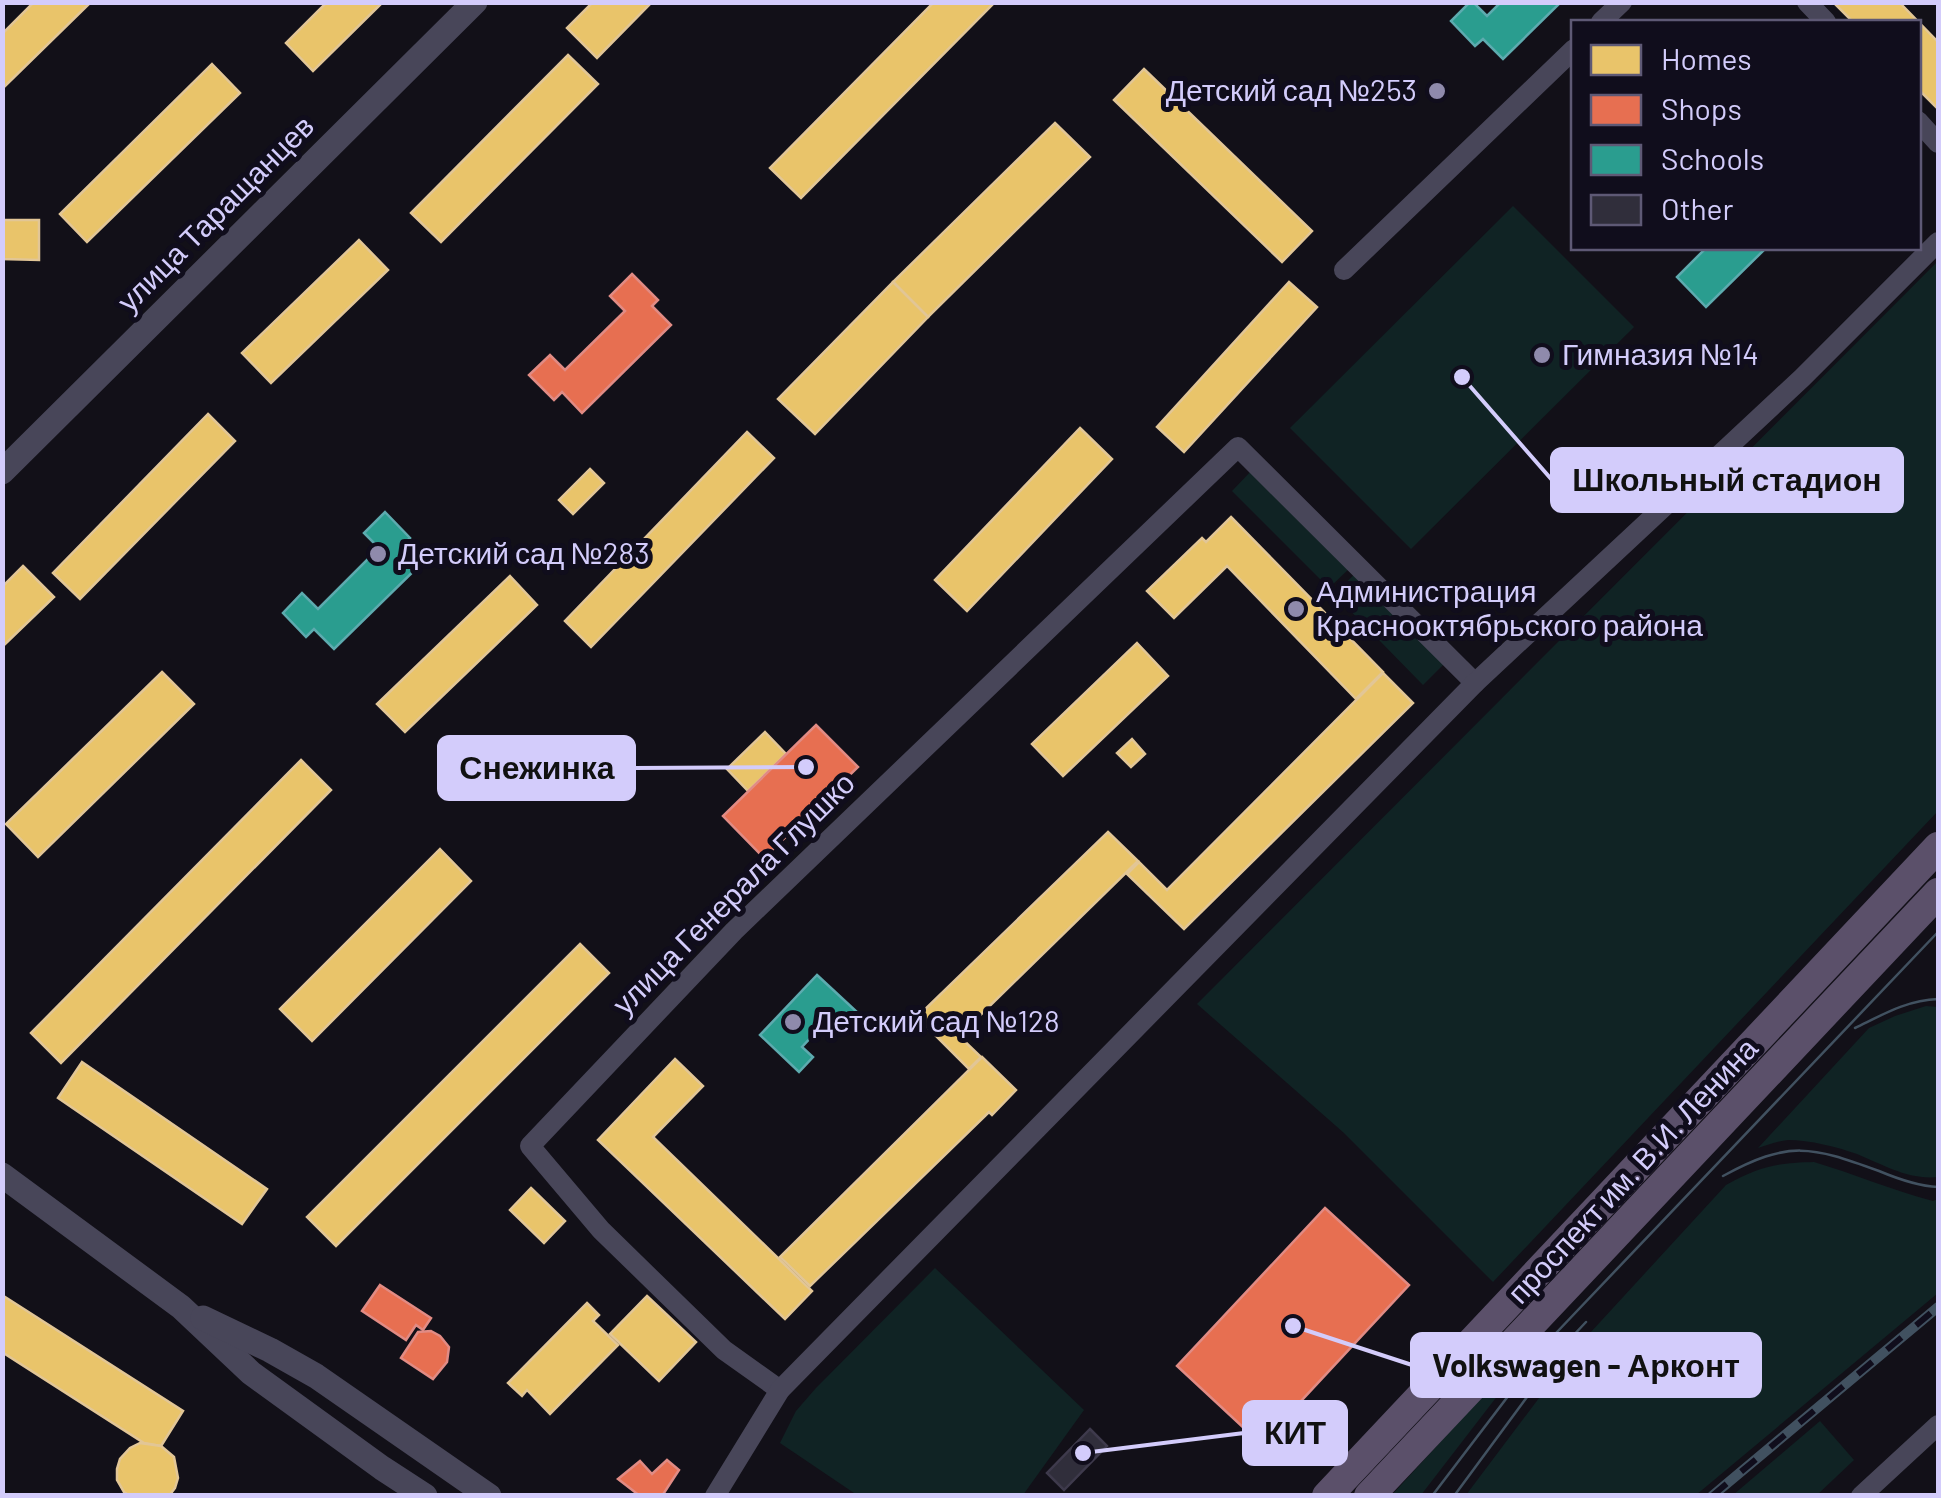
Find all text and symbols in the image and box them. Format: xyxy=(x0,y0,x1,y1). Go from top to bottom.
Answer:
legend xyxy=(1571,20,1921,250)
text: Homes xyxy=(1661,40,1752,76)
place label: Детский сад №253 xyxy=(1166,71,1417,107)
marker: Детский сад №253 xyxy=(1426,80,1448,102)
text: Shops xyxy=(1661,90,1742,126)
street label: улица Таращанцев xyxy=(109,107,320,318)
text: Schools xyxy=(1661,140,1764,176)
text: Other xyxy=(1661,190,1734,226)
place label: Гимназия №14 xyxy=(1562,335,1759,371)
marker: Гимназия №14 xyxy=(1531,344,1553,366)
callout: Школьный стадион xyxy=(1552,449,1902,511)
text: Школьный стадион xyxy=(1572,459,1882,498)
place label: Детский сад №283 xyxy=(398,534,650,570)
marker: Детский сад №283 xyxy=(367,543,389,565)
place label: Администрация Краснооктябрьского района xyxy=(1316,572,1703,642)
marker: Администрация Краснооктябрьского района xyxy=(1285,598,1307,620)
callout: Снежинка xyxy=(439,737,634,799)
text: Снежинка xyxy=(459,747,615,785)
street label: улица Генерала Глушко xyxy=(604,764,861,1021)
place label: Детский сад №128 xyxy=(813,1002,1060,1038)
marker: Детский сад №128 xyxy=(782,1011,804,1033)
street label: проспект им. В.И. Ленина xyxy=(1499,1029,1764,1310)
callout: Volkswagen - Арконт xyxy=(1412,1334,1760,1396)
text: Volkswagen - Арконт xyxy=(1432,1345,1740,1384)
callout: КИТ xyxy=(1244,1402,1346,1464)
text: КИТ xyxy=(1264,1412,1326,1450)

